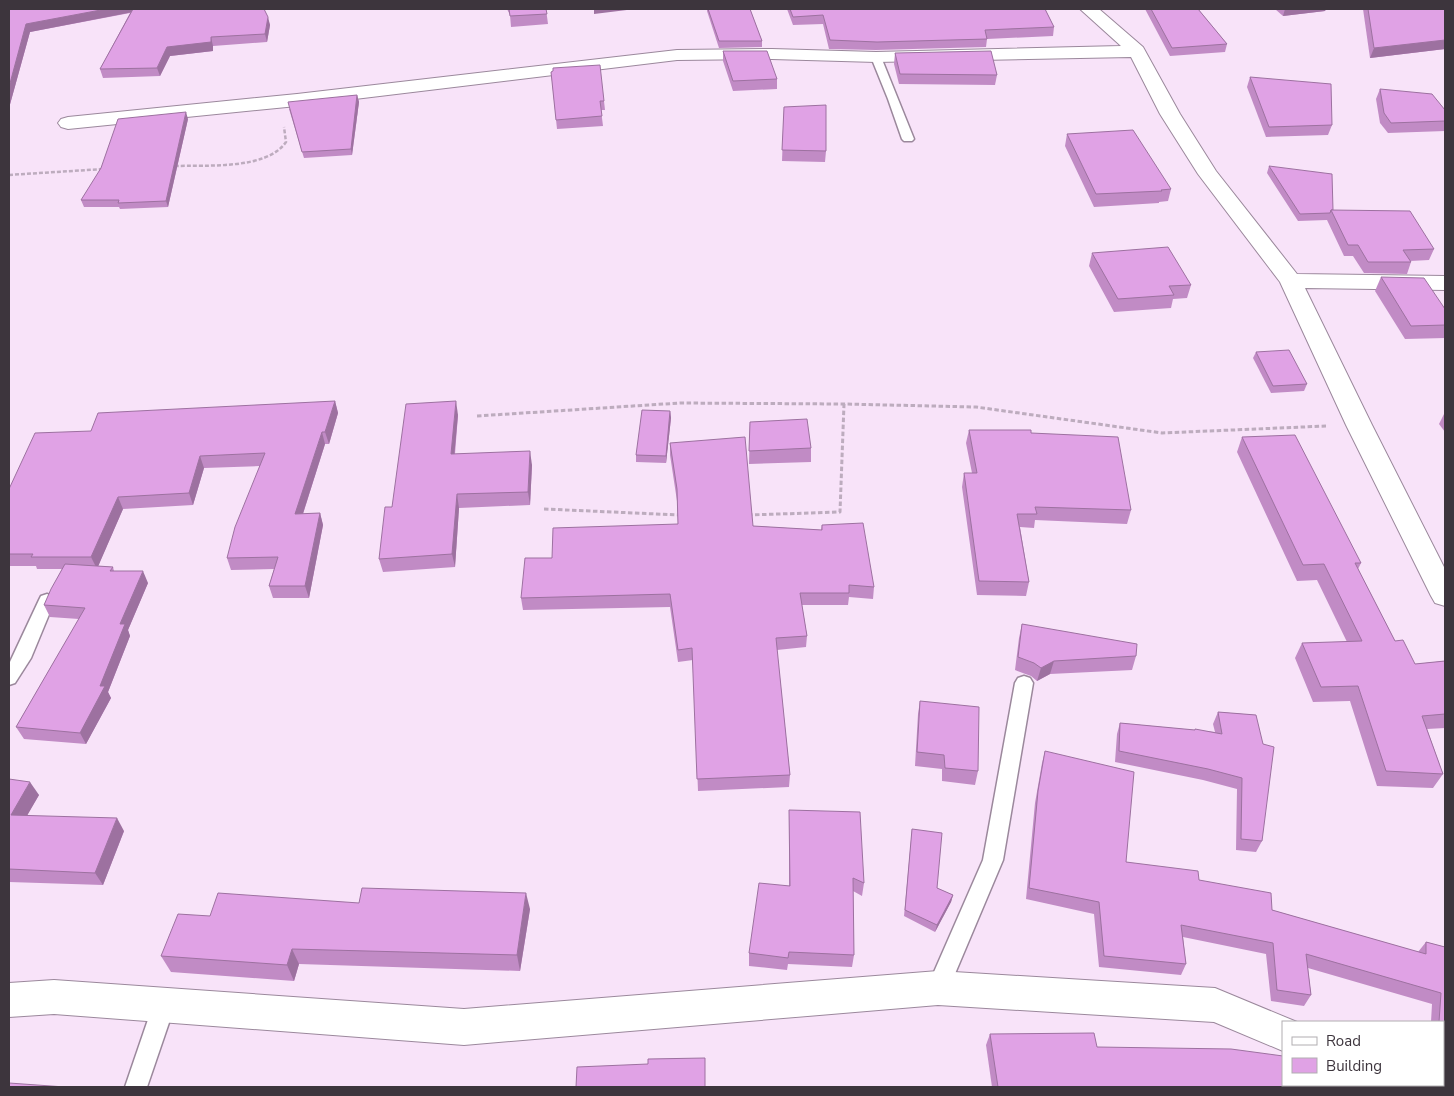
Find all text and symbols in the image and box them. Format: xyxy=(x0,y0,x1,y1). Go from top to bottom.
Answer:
legend xyxy=(1282,1021,1444,1086)
text: Road xyxy=(1326,1031,1361,1051)
text: Building xyxy=(1326,1056,1382,1076)

